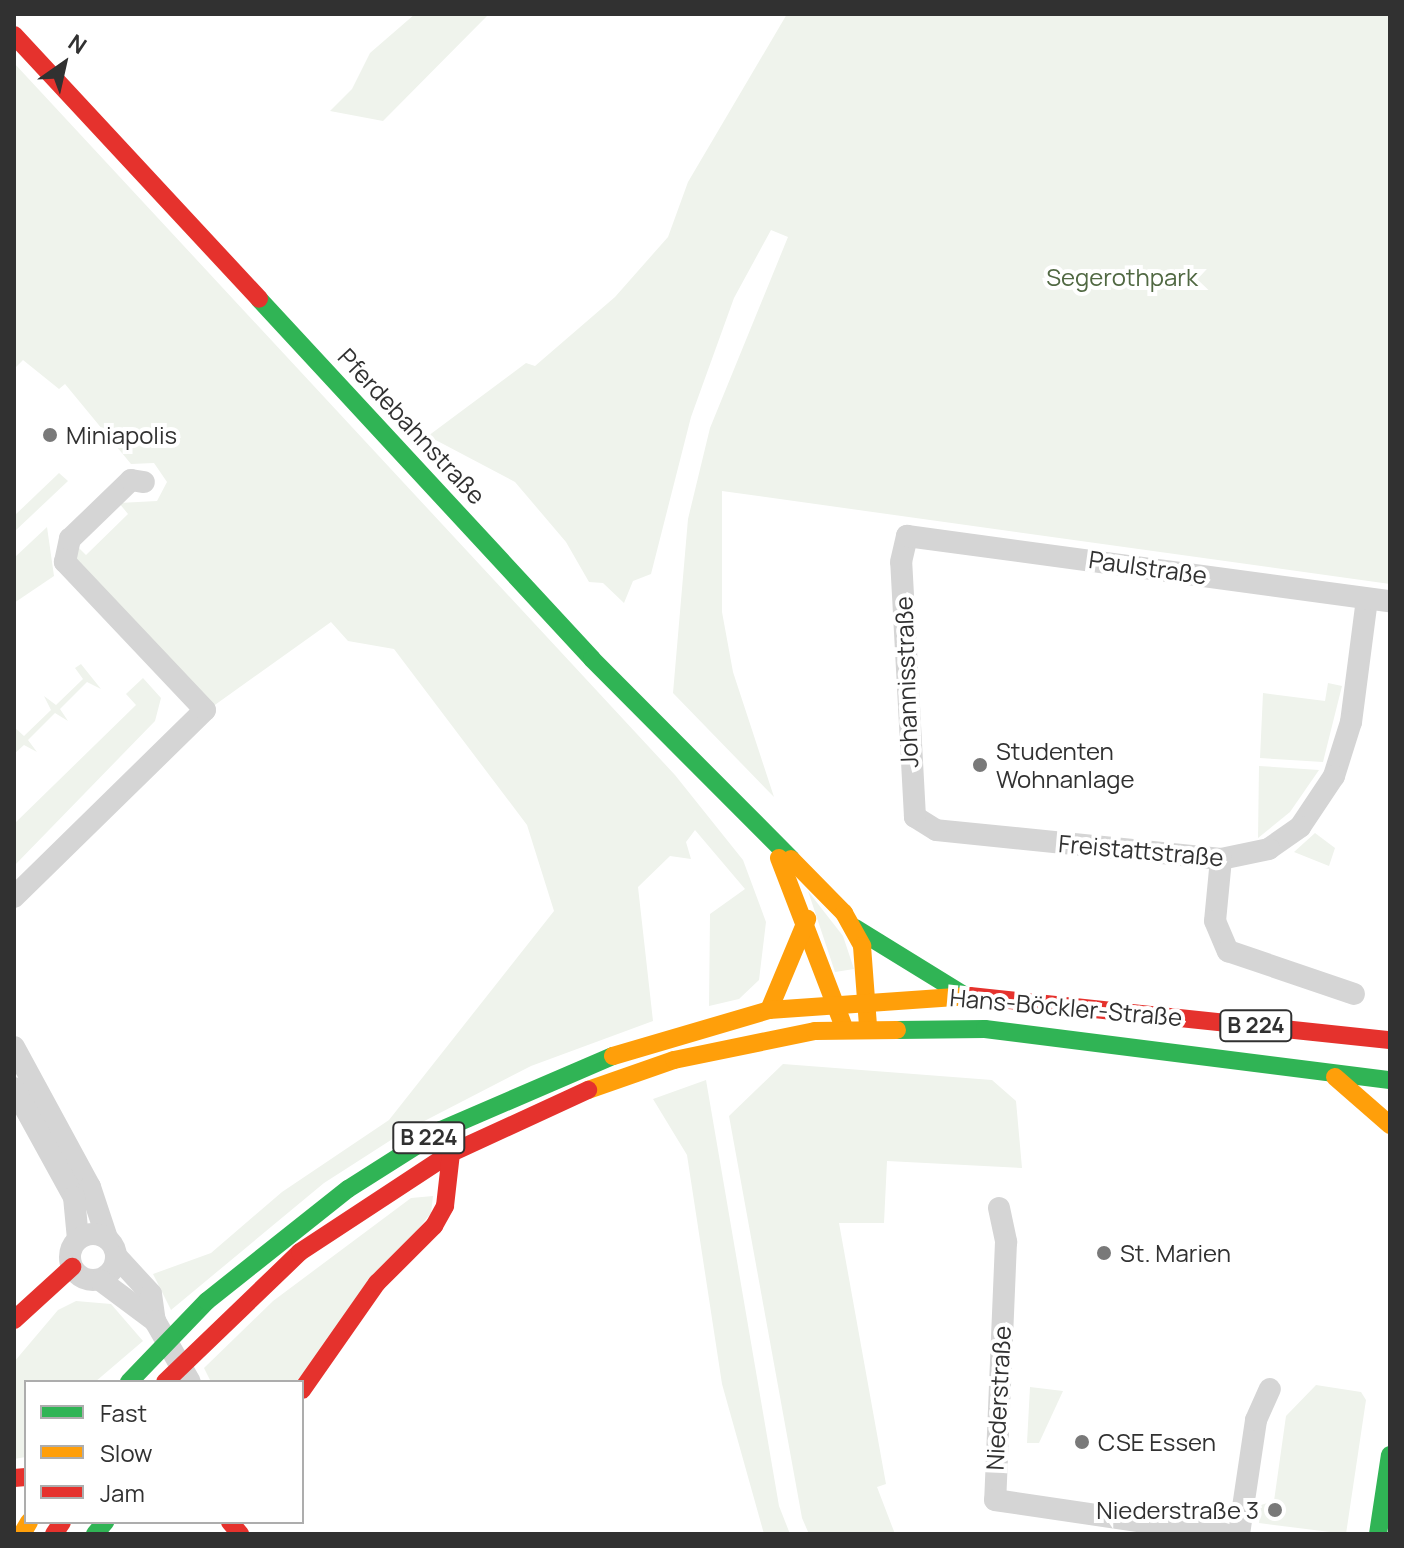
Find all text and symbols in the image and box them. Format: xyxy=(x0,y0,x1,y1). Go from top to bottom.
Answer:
north arrow xyxy=(24,24,104,104)
text: N xyxy=(62,27,92,61)
park label: Segerothpark xyxy=(1046,263,1198,291)
street label: Pferdebahnstraße xyxy=(332,342,492,510)
place label: Miniapolis xyxy=(66,421,177,449)
marker: Miniapolis xyxy=(41,426,59,444)
street label: Paulstraße xyxy=(1087,544,1209,590)
street label: Johannisstraße xyxy=(889,596,923,768)
place label: Studenten Wohnanlage xyxy=(996,737,1134,793)
marker: Studenten Wohnanlage xyxy=(971,756,989,774)
street label: Freistattstraße xyxy=(1057,828,1225,872)
street label: Hans-Böckler-Straße xyxy=(948,982,1184,1032)
road number: B 224 xyxy=(1218,1008,1294,1044)
road number: B 224 xyxy=(391,1120,467,1156)
place label: St. Marien xyxy=(1120,1239,1231,1267)
marker: St. Marien xyxy=(1095,1244,1113,1262)
street label: Niederstraße xyxy=(980,1325,1016,1471)
legend xyxy=(24,1380,304,1524)
text: Fast xyxy=(100,1396,147,1429)
place label: CSE Essen xyxy=(1098,1428,1216,1456)
marker: CSE Essen xyxy=(1073,1433,1091,1451)
text: Slow xyxy=(100,1436,153,1469)
text: Jam xyxy=(100,1476,145,1509)
place label: Niederstraße 3 xyxy=(1096,1496,1259,1524)
marker: Niederstraße 3 xyxy=(1266,1501,1284,1519)

